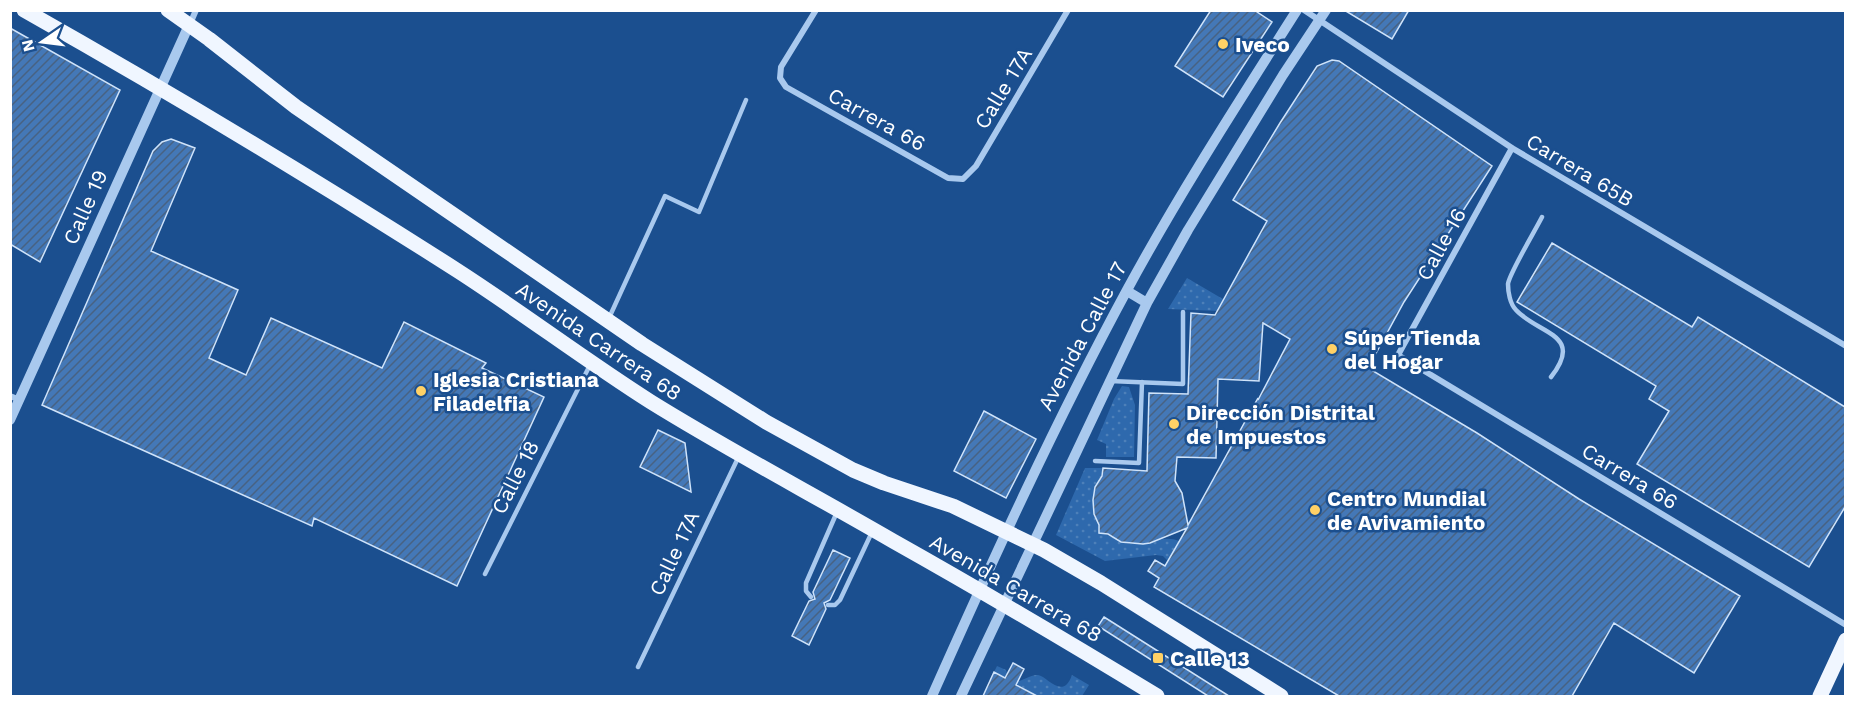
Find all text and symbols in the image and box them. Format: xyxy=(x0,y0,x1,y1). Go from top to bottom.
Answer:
north arrow xyxy=(12,12,72,72)
place label: Iveco xyxy=(1235,32,1290,57)
text: N xyxy=(17,37,39,54)
marker: Iveco xyxy=(1216,37,1230,51)
street label: Calle 17A xyxy=(969,43,1037,133)
street label: Carrera 66 xyxy=(824,82,930,156)
street label: Carrera 65B xyxy=(1522,128,1638,212)
street label: Calle 19 xyxy=(57,166,113,248)
street label: Calle 16 xyxy=(1411,203,1471,285)
street label: Avenida Calle 17 xyxy=(1032,257,1132,414)
street label: Avenida Carrera 68 xyxy=(511,276,687,406)
place label: Súper Tienda del Hogar xyxy=(1344,325,1481,374)
marker: Súper Tienda del Hogar xyxy=(1325,342,1339,356)
place label: Iglesia Cristiana Filadelfia xyxy=(433,367,600,416)
marker: Iglesia Cristiana Filadelfia xyxy=(414,384,428,398)
place label: Dirección Distrital de Impuestos xyxy=(1186,400,1375,449)
marker: Dirección Distrital de Impuestos xyxy=(1167,417,1181,431)
street label: Calle 18 xyxy=(486,436,544,518)
street label: Carrera 66 xyxy=(1577,438,1683,514)
place label: Centro Mundial de Avivamiento xyxy=(1327,486,1487,535)
marker: Centro Mundial de Avivamiento xyxy=(1308,503,1322,517)
street label: Calle 17A xyxy=(644,507,705,599)
street label: Avenida Carrera 68 xyxy=(926,529,1106,647)
place label: Calle 13 xyxy=(1170,646,1250,671)
marker: Calle 13 xyxy=(1151,651,1165,665)

